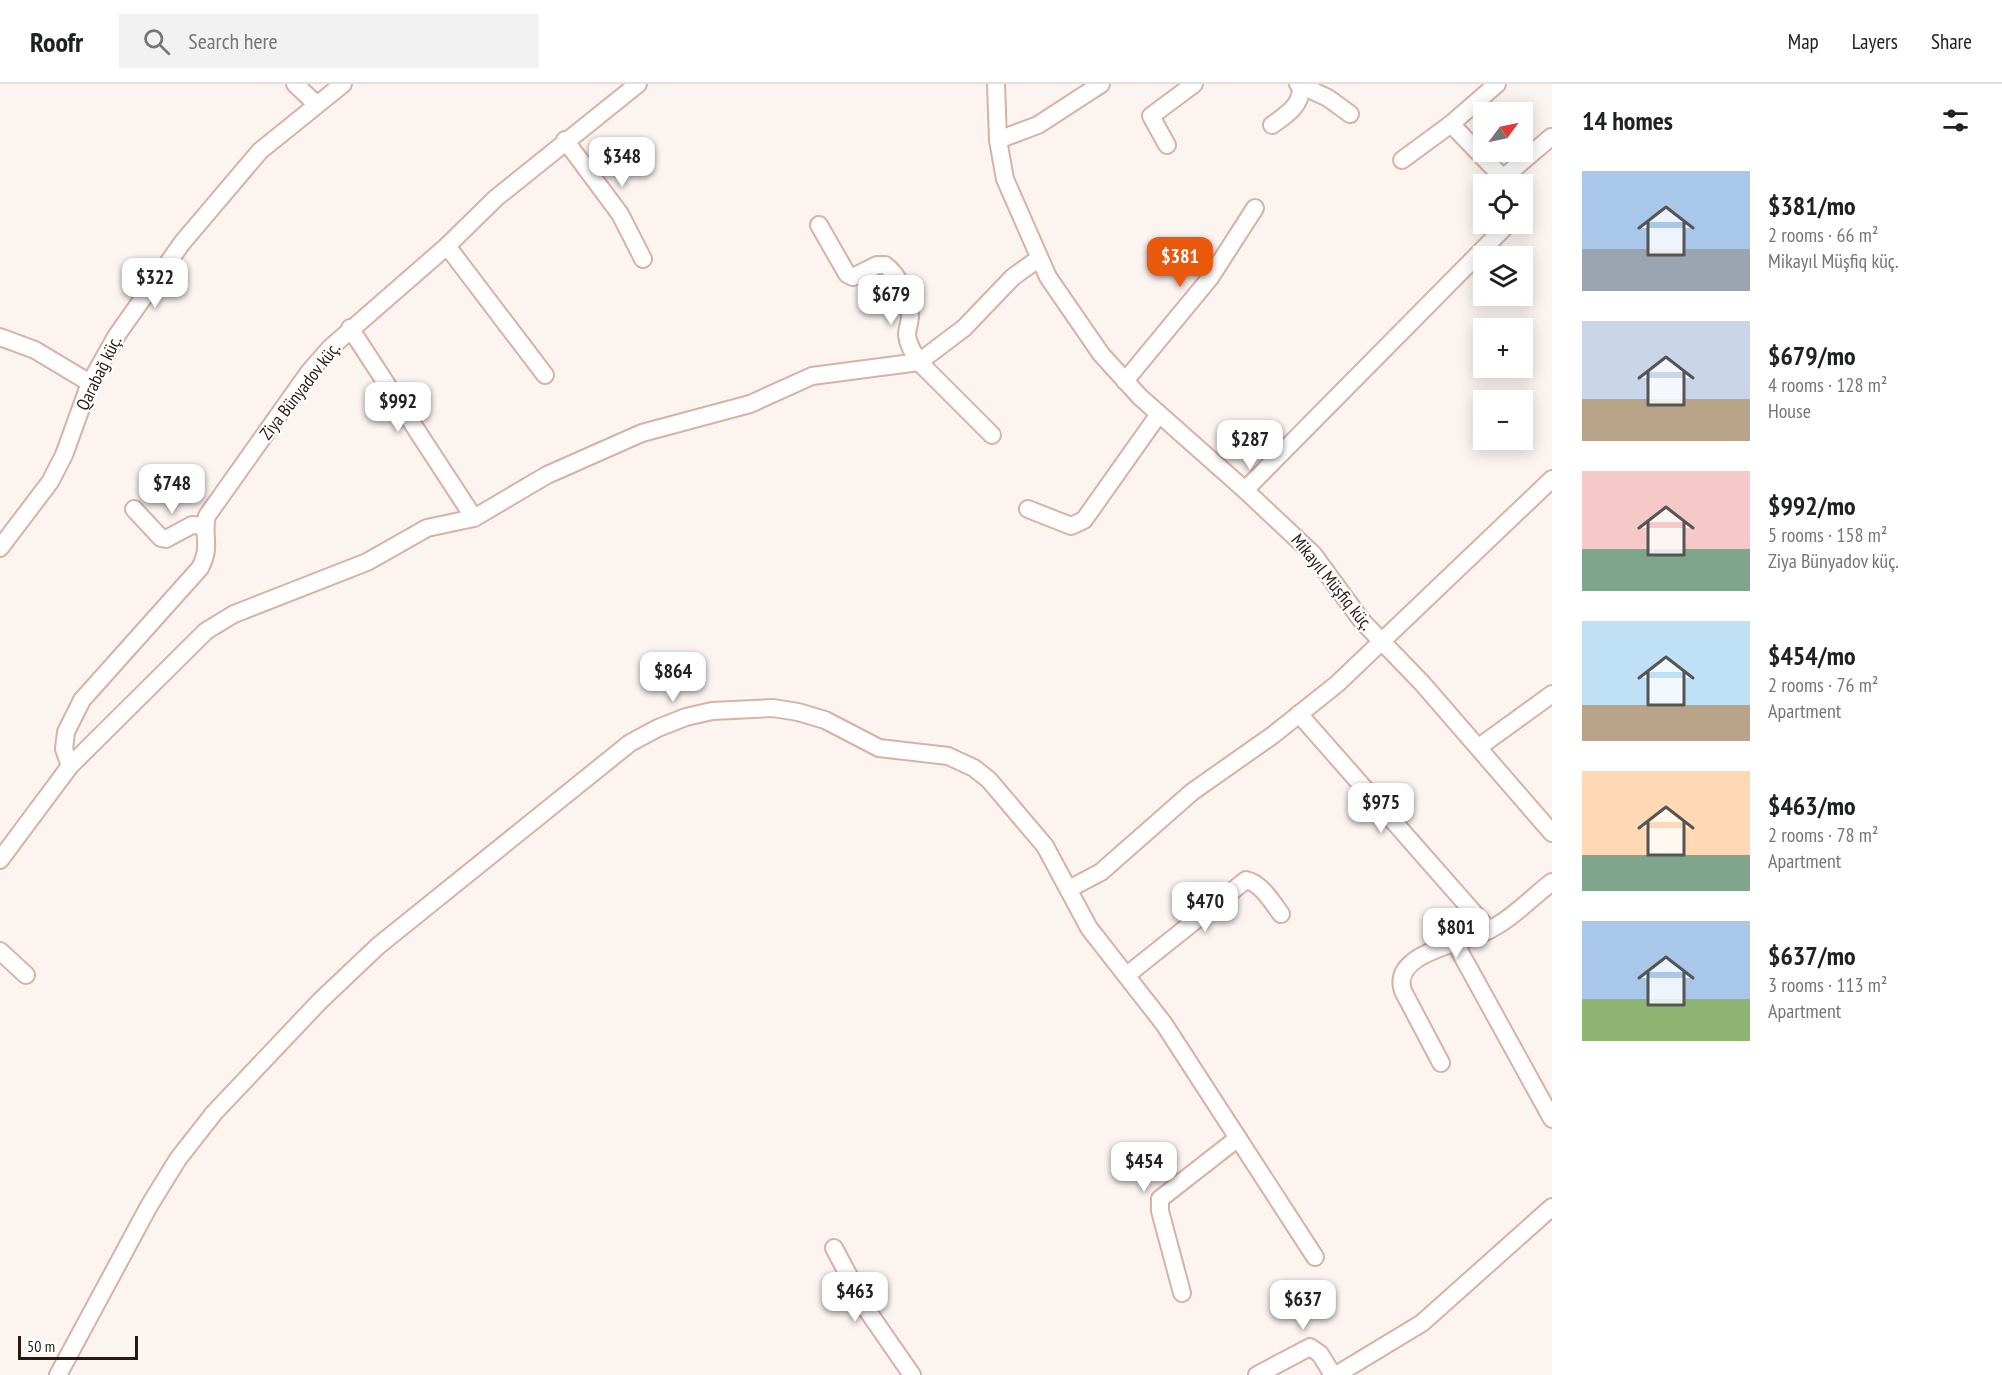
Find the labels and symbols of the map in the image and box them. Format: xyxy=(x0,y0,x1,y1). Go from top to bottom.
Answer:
north arrow xyxy=(1473,102,1533,162)
pin: $348 xyxy=(586,137,658,188)
pin: $381 xyxy=(1144,237,1216,288)
pin: $322 xyxy=(119,258,191,309)
pin: $679 xyxy=(855,275,927,326)
street label: Qarabağ küç. xyxy=(71,332,126,414)
street label: Ziya Bünyadov küç. xyxy=(254,337,345,444)
pin: $992 xyxy=(362,382,434,433)
pin: $287 xyxy=(1214,420,1286,471)
pin: $748 xyxy=(136,464,208,515)
street label: Mikayıl Müşfiq küç. xyxy=(1286,529,1378,635)
pin: $864 xyxy=(637,652,709,703)
pin: $975 xyxy=(1345,783,1417,834)
pin: $470 xyxy=(1169,882,1241,933)
pin: $801 xyxy=(1420,908,1492,959)
pin: $454 xyxy=(1108,1142,1180,1193)
pin: $463 xyxy=(819,1272,891,1323)
pin: $637 xyxy=(1267,1280,1339,1331)
scale bar xyxy=(18,1333,138,1360)

